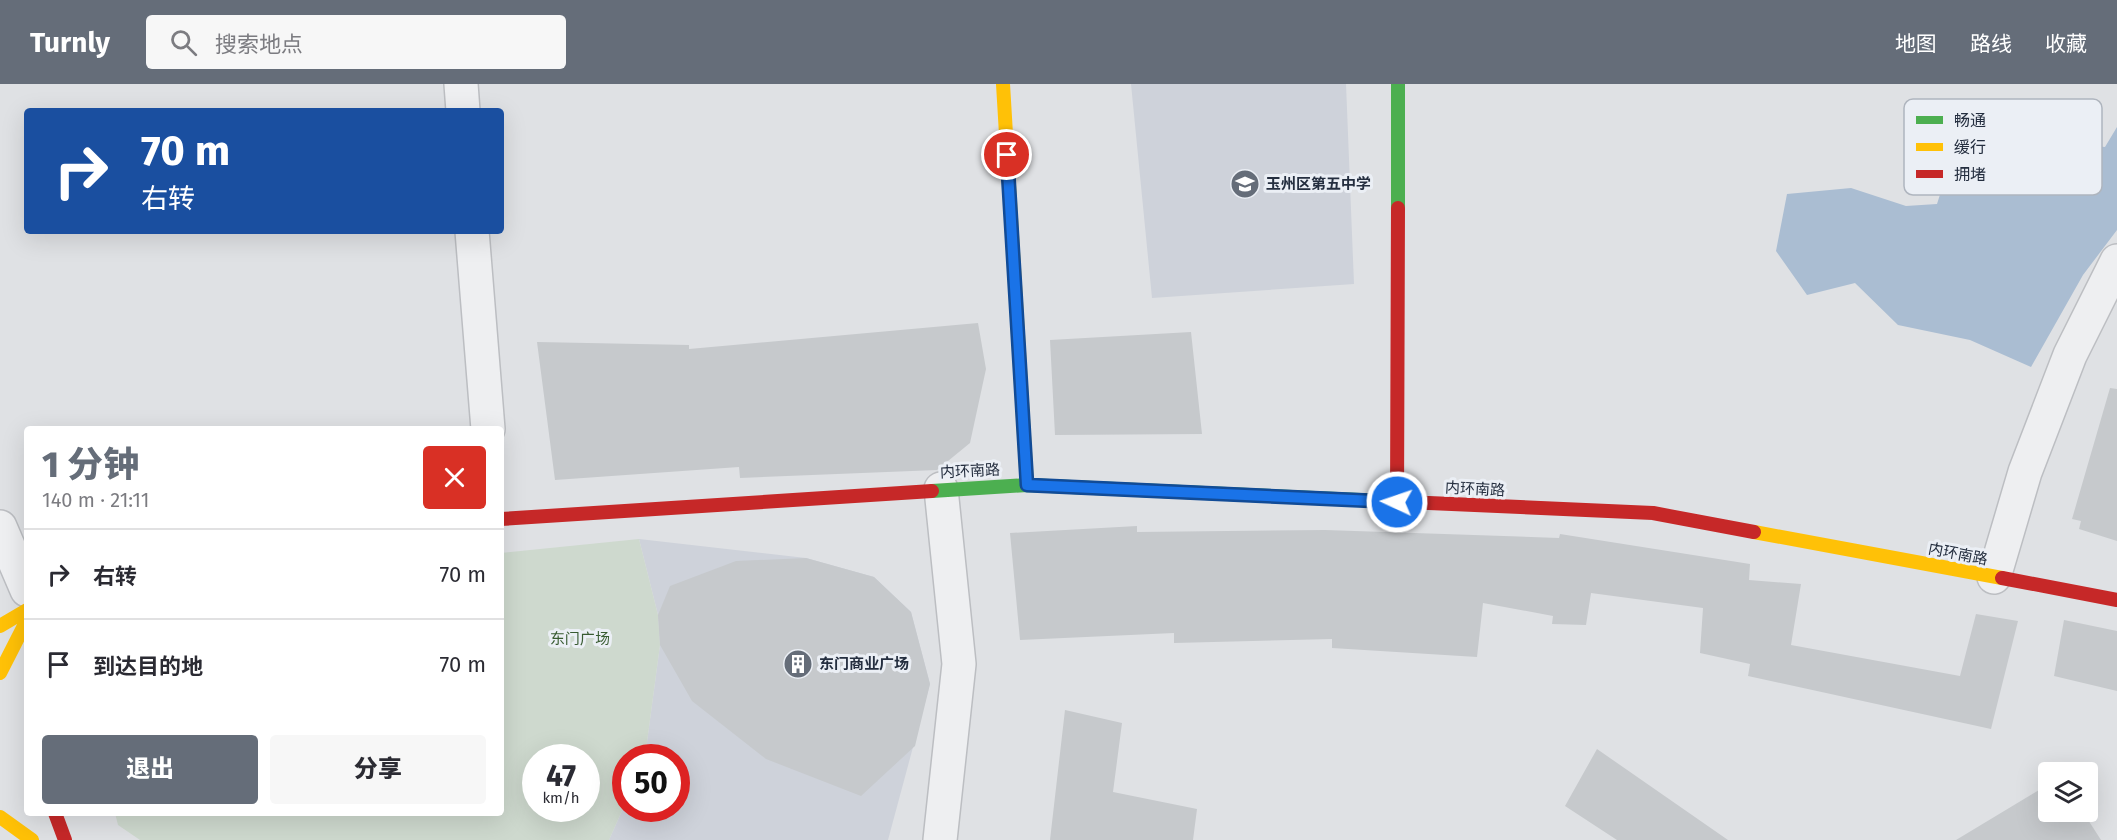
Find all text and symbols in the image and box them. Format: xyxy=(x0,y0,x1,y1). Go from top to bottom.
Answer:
search box xyxy=(146,15,566,69)
text: Turnly xyxy=(30,26,110,59)
icon: search xyxy=(167,26,200,59)
text: 搜索地点 xyxy=(215,31,303,58)
text: 地图 xyxy=(1895,31,1937,57)
text: 路线 xyxy=(1970,31,2012,57)
text: 收藏 xyxy=(2045,31,2087,57)
legend xyxy=(1904,99,2102,195)
text: 畅通 xyxy=(1954,111,1986,130)
text: 70 m xyxy=(141,126,230,176)
pin xyxy=(981,129,1032,180)
icon: right xyxy=(42,132,120,210)
icon: arrive xyxy=(990,138,1023,171)
text: 缓行 xyxy=(1954,138,1986,157)
text: 拥堵 xyxy=(1954,165,1986,184)
school or university icon: 玉州区第五中学 xyxy=(1229,168,1261,200)
place label: 玉州区第五中学 xyxy=(1266,175,1371,193)
text: 右转 xyxy=(141,183,195,215)
text: 1 分钟 xyxy=(42,443,139,487)
button: close xyxy=(423,446,486,509)
street label: 内环南路 xyxy=(940,460,1000,482)
position arrow xyxy=(1365,470,1429,534)
street label: 内环南路 xyxy=(1445,478,1505,500)
text: 140 m · 21:11 xyxy=(42,488,149,512)
street label: 内环南路 xyxy=(1927,539,1989,569)
icon: right xyxy=(42,558,75,591)
text: 70 m xyxy=(440,561,486,588)
text: 右转 xyxy=(93,563,137,590)
park label: 东门广场 xyxy=(550,630,610,648)
icon: arrive xyxy=(42,648,75,681)
building icon: 东门商业广场 xyxy=(782,648,814,680)
text: 70 m xyxy=(440,651,486,678)
text: 到达目的地 xyxy=(93,653,203,680)
place label: 东门商业广场 xyxy=(819,655,909,673)
button: 退出 xyxy=(42,735,258,804)
button: 分享 xyxy=(270,735,486,804)
speed limit sign: 50 xyxy=(612,744,690,822)
text: 47 xyxy=(546,758,576,794)
map controls xyxy=(2038,762,2098,822)
button: layers xyxy=(2038,762,2098,822)
text: km/h xyxy=(542,789,580,807)

